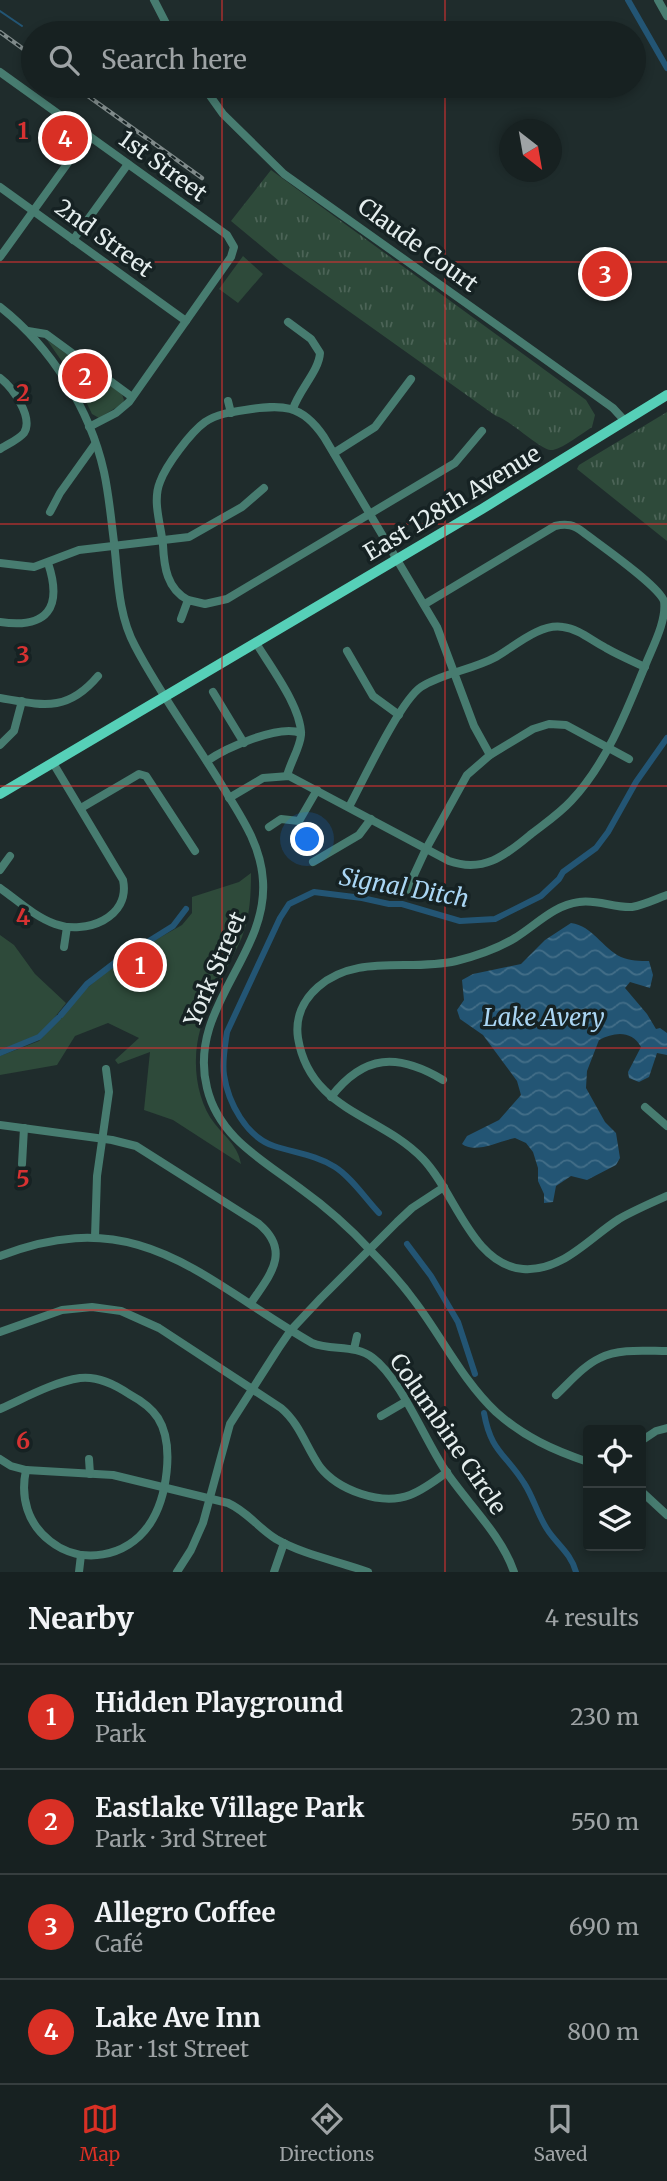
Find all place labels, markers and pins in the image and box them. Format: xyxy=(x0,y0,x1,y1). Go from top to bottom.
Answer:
pin: 4 xyxy=(42,112,88,164)
pin: 3 xyxy=(582,248,628,300)
pin: 2 xyxy=(62,350,108,402)
pin: 1 xyxy=(117,939,163,991)

